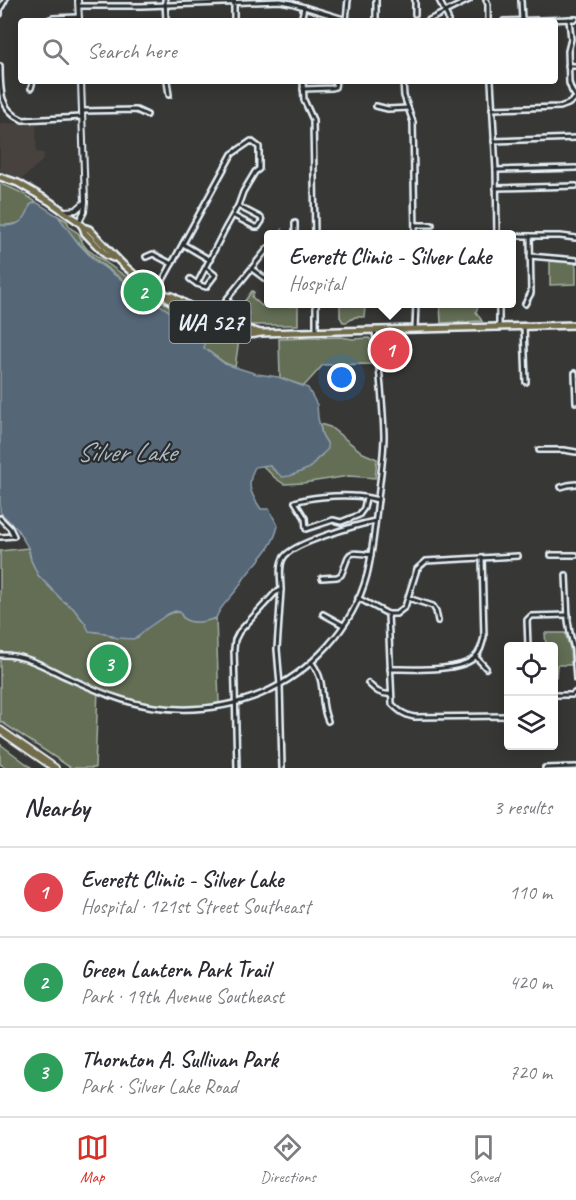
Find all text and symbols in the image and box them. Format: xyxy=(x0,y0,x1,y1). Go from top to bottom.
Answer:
search box xyxy=(18,18,558,84)
icon: search xyxy=(39,35,72,68)
text: Search here xyxy=(87,37,177,65)
popup xyxy=(264,230,516,308)
text: Everett Clinic - Silver Lake xyxy=(289,243,491,271)
pin: 2 xyxy=(124,270,162,314)
text: Hospital xyxy=(289,271,344,296)
road number: WA 527 xyxy=(170,301,250,343)
pin: 1 xyxy=(370,328,410,372)
your location xyxy=(327,363,356,392)
water label: Silver Lake xyxy=(77,435,180,469)
pin: 3 xyxy=(90,642,128,686)
map controls xyxy=(504,642,558,750)
button: locate xyxy=(504,642,558,696)
button: layers xyxy=(504,696,558,750)
text: Nearby xyxy=(24,791,89,824)
text: 3 results xyxy=(493,795,552,820)
text: Everett Clinic - Silver Lake xyxy=(81,866,283,894)
text: 1 xyxy=(39,880,48,905)
text: 110 m xyxy=(509,880,552,905)
text: Hospital · 121st Street Southeast xyxy=(81,894,311,919)
text: Green Lantern Park Trail xyxy=(81,956,270,984)
text: 2 xyxy=(39,970,48,995)
text: 420 m xyxy=(509,970,552,995)
text: Park · 19th Avenue Southeast xyxy=(81,984,284,1009)
text: Thornton A. Sullivan Park xyxy=(81,1046,278,1074)
text: 3 xyxy=(39,1060,48,1085)
text: 720 m xyxy=(509,1060,552,1085)
text: Park · Silver Lake Road xyxy=(81,1074,237,1099)
tab: Map xyxy=(76,1131,109,1187)
tab: Directions xyxy=(260,1131,316,1187)
tab: Saved xyxy=(467,1131,500,1187)

